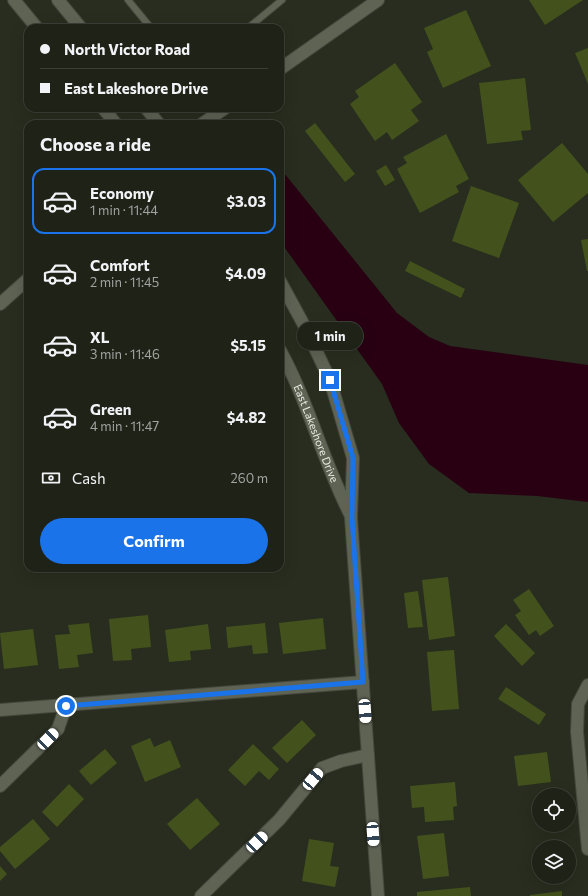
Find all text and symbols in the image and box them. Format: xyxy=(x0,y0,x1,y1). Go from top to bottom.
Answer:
text: North Victor Road xyxy=(64,40,190,58)
text: East Lakeshore Drive xyxy=(64,79,208,97)
text: Choose a ride xyxy=(40,133,151,155)
icon: car xyxy=(42,183,78,219)
text: Economy xyxy=(90,184,154,202)
text: $3.03 xyxy=(226,192,266,210)
text: 1 min · 11:44 xyxy=(90,202,158,218)
icon: car xyxy=(42,255,78,291)
text: Comfort xyxy=(90,256,150,274)
text: $4.09 xyxy=(225,264,266,282)
text: 2 min · 11:45 xyxy=(90,274,159,290)
callout: 1 min xyxy=(297,322,363,350)
icon: car xyxy=(42,327,78,363)
text: XL xyxy=(90,328,109,346)
text: 1 min xyxy=(315,328,345,344)
text: $5.15 xyxy=(230,336,266,354)
text: 3 min · 11:46 xyxy=(90,346,160,362)
route end xyxy=(321,371,339,389)
street label: East Lakeshore Drive xyxy=(291,382,342,484)
icon: car xyxy=(42,399,78,435)
text: Green xyxy=(90,400,131,418)
text: $4.82 xyxy=(227,408,266,426)
text: 4 min · 11:47 xyxy=(90,418,159,434)
icon: cash xyxy=(40,467,62,489)
text: Cash xyxy=(72,469,106,487)
text: 260 m xyxy=(231,470,268,486)
button: Confirm xyxy=(40,518,268,564)
route start xyxy=(57,697,75,715)
car xyxy=(358,699,372,723)
car xyxy=(35,726,61,752)
car xyxy=(301,766,325,792)
map controls xyxy=(532,788,576,884)
button: locate xyxy=(532,788,576,832)
car xyxy=(366,822,380,846)
car xyxy=(244,829,270,855)
button: layers xyxy=(532,840,576,884)

